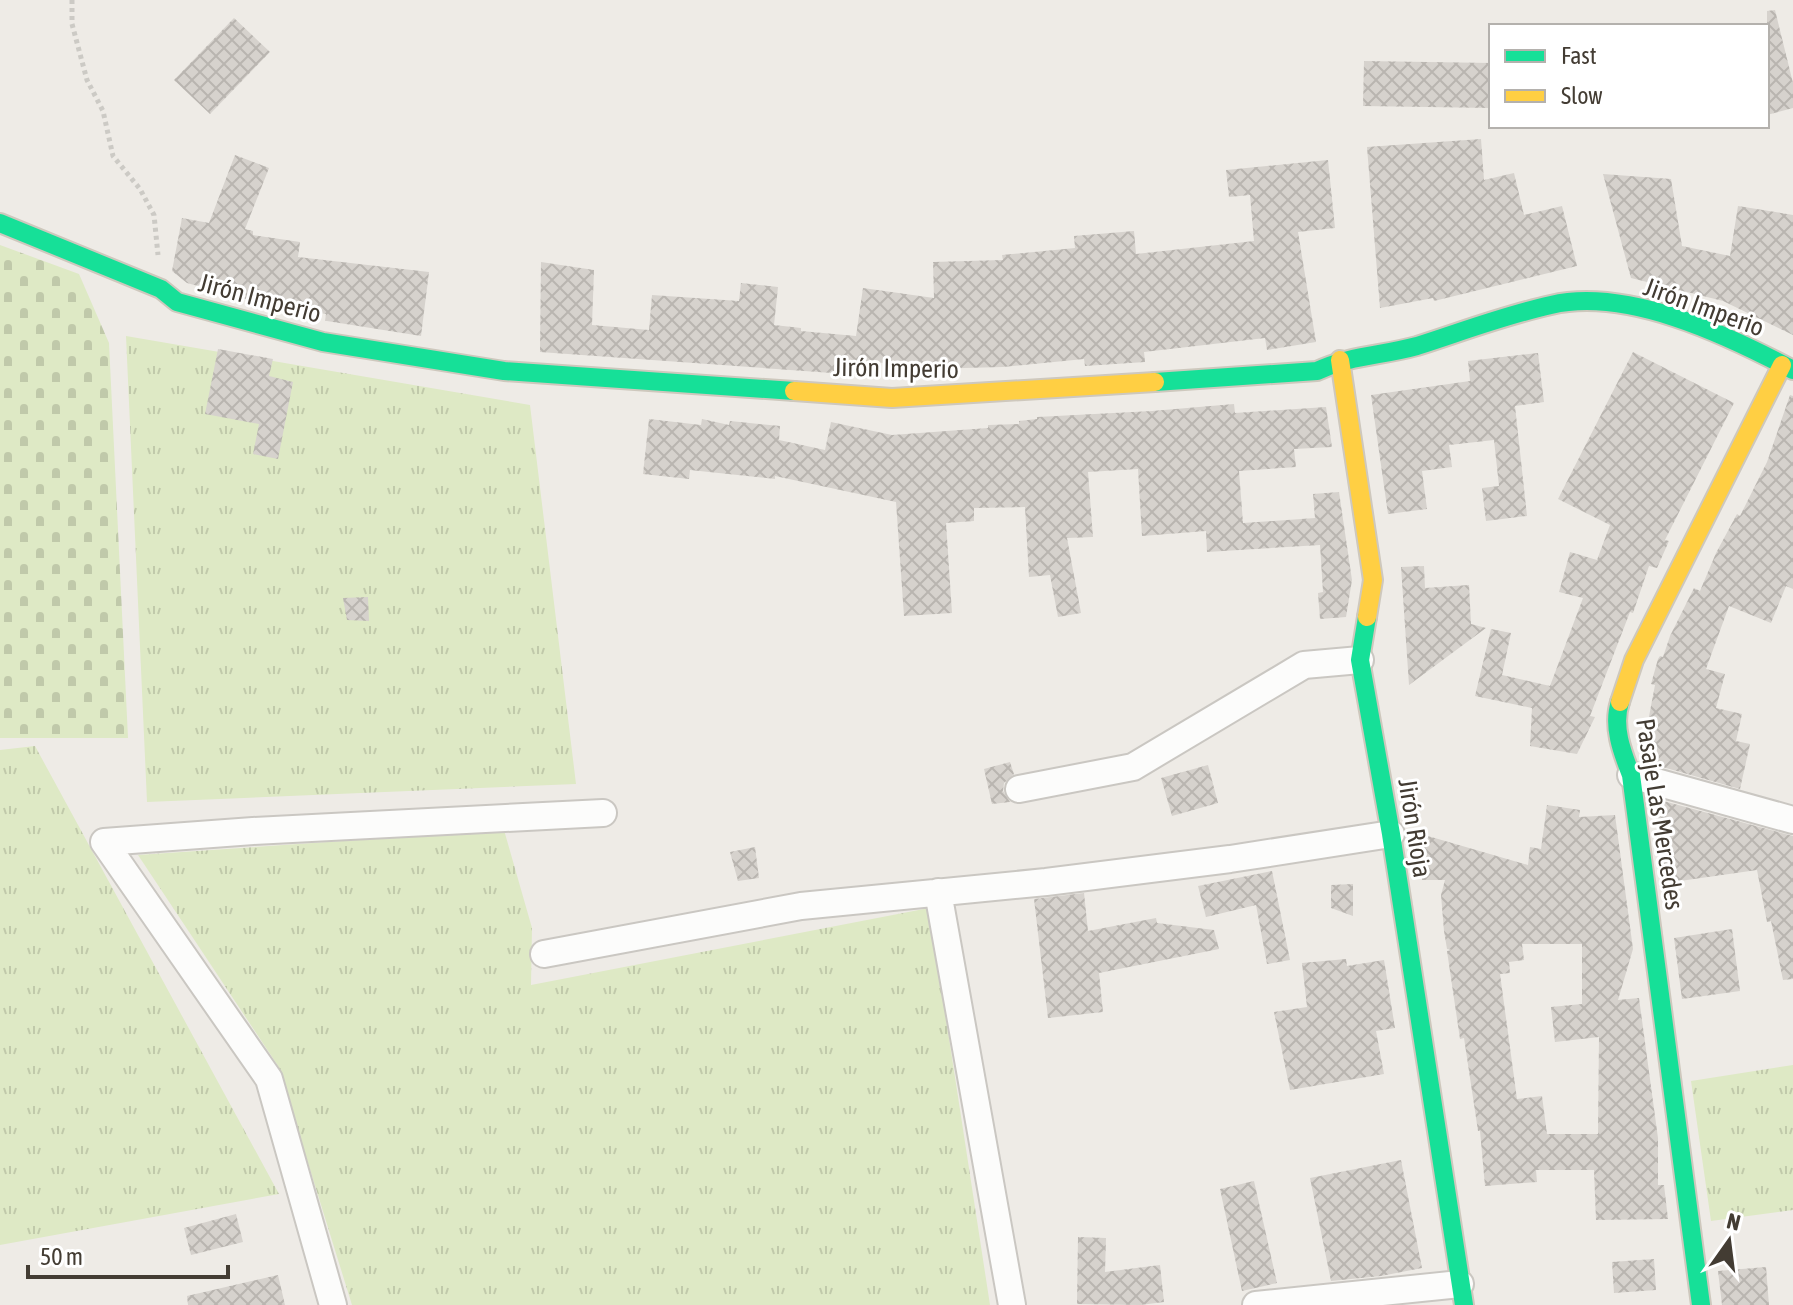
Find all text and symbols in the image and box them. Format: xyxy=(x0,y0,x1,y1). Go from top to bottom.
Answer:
legend xyxy=(1489,24,1769,128)
text: Fast xyxy=(1561,42,1597,69)
text: Slow xyxy=(1561,82,1603,109)
street label: Jirón Imperio xyxy=(195,267,325,329)
street label: Jirón Imperio xyxy=(1640,271,1768,343)
street label: Jirón Imperio xyxy=(833,352,959,384)
street label: Pasaje Las Mercedes xyxy=(1630,716,1690,912)
street label: Jirón Rioja xyxy=(1392,776,1438,880)
north arrow xyxy=(1689,1201,1769,1281)
text: N xyxy=(1724,1207,1743,1236)
scale bar xyxy=(28,1229,228,1279)
text: 50 m xyxy=(40,1243,83,1270)

